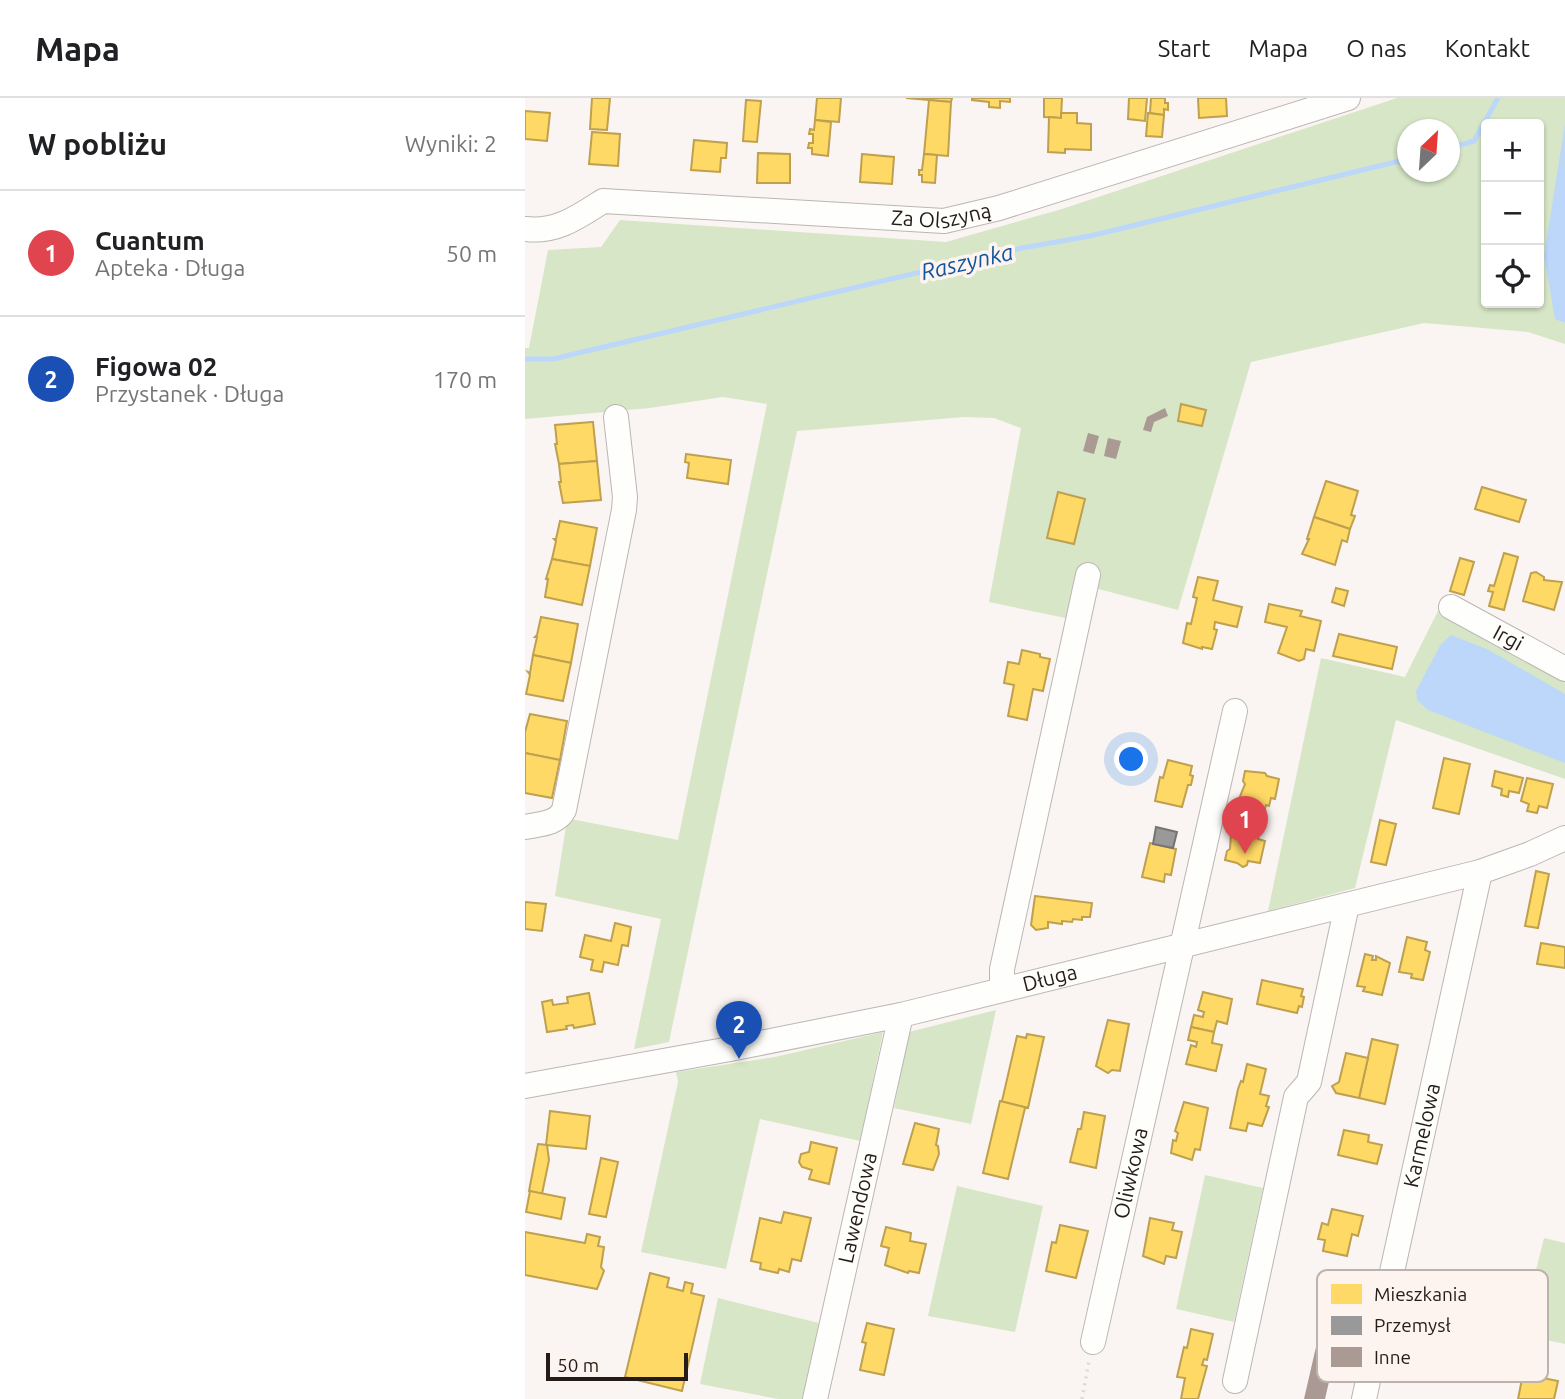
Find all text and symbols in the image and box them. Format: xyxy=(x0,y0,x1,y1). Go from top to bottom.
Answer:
text: Mapa xyxy=(35,30,120,67)
text: Start xyxy=(1158,35,1211,62)
text: Mapa xyxy=(1249,35,1308,62)
text: O nas xyxy=(1346,35,1407,62)
text: Kontakt xyxy=(1445,35,1530,62)
north arrow xyxy=(1397,119,1460,182)
map controls xyxy=(1481,119,1544,308)
button: + xyxy=(1481,119,1544,182)
text: W pobliżu xyxy=(28,127,167,161)
text: Wyniki: 2 xyxy=(405,131,497,156)
button: − xyxy=(1481,182,1544,245)
street label: Za Olszyną xyxy=(890,197,993,233)
text: Cuantum xyxy=(95,226,205,255)
water label: Raszynka xyxy=(918,239,1015,284)
text: 1 xyxy=(45,241,57,266)
text: 50 m xyxy=(446,241,497,266)
button: locate xyxy=(1481,245,1544,308)
text: Apteka · Długa xyxy=(95,255,245,280)
text: Figowa 02 xyxy=(95,352,217,381)
text: 2 xyxy=(45,367,57,392)
text: 170 m xyxy=(433,367,497,392)
text: Przystanek · Długa xyxy=(95,381,284,406)
street label: Irgi xyxy=(1489,619,1528,655)
your location xyxy=(1114,742,1148,776)
pin: 1 xyxy=(1222,796,1268,854)
street label: Długa xyxy=(1020,959,1079,996)
pin: 2 xyxy=(716,1001,762,1059)
street label: Karmelowa xyxy=(1398,1081,1444,1189)
street label: Oliwkowa xyxy=(1108,1125,1152,1221)
street label: Lawendowa xyxy=(833,1150,881,1265)
legend xyxy=(1317,1270,1548,1382)
text: Mieszkania xyxy=(1374,1283,1467,1305)
text: Przemysł xyxy=(1374,1314,1451,1336)
text: Inne xyxy=(1374,1346,1411,1368)
scale bar xyxy=(546,1350,688,1382)
text: 50 m xyxy=(557,1354,599,1376)

